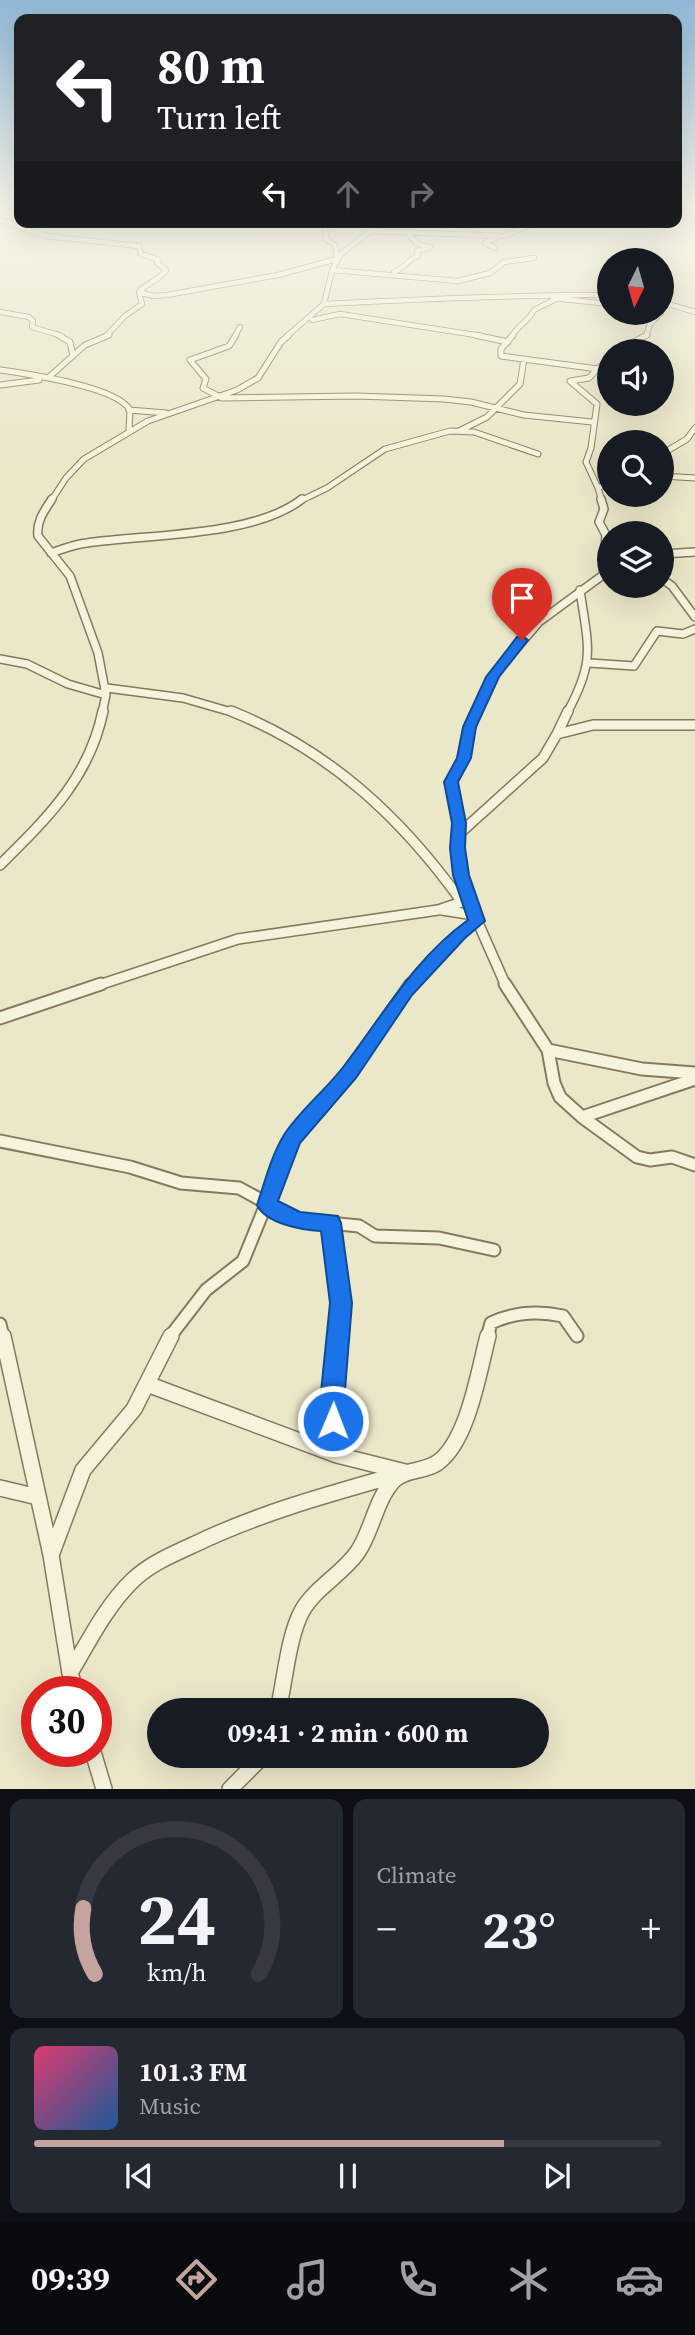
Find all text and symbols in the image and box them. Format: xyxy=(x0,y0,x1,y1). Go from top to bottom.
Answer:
text: 80 m xyxy=(157,32,265,99)
icon: left xyxy=(42,42,133,133)
text: Turn left xyxy=(157,96,281,140)
icon: left xyxy=(256,175,294,213)
icon: ahead xyxy=(329,175,367,213)
icon: right xyxy=(402,175,440,213)
north arrow xyxy=(597,248,674,326)
map controls xyxy=(597,248,674,598)
button: sound xyxy=(597,339,674,416)
button: search xyxy=(597,430,674,507)
button: layers xyxy=(597,521,674,598)
pin xyxy=(492,568,552,640)
icon: arrive xyxy=(503,579,541,617)
position arrow xyxy=(296,1384,370,1458)
speed limit sign: 30 xyxy=(21,1676,112,1767)
text: 09:41 · 2 min · 600 m xyxy=(228,1715,468,1751)
text: Climate xyxy=(377,1859,456,1891)
text: 24 xyxy=(137,1870,216,1969)
text: 23° xyxy=(482,1894,555,1965)
text: − xyxy=(377,1903,397,1955)
text: + xyxy=(641,1903,661,1955)
text: km/h xyxy=(146,1955,206,1989)
text: 101.3 FM xyxy=(139,2054,247,2090)
text: Music xyxy=(139,2090,201,2122)
icon: previous xyxy=(120,2157,158,2195)
icon: pause xyxy=(329,2157,367,2195)
icon: next xyxy=(538,2157,576,2195)
icon: directions xyxy=(172,2255,221,2304)
icon: music xyxy=(283,2255,332,2304)
icon: phone xyxy=(393,2255,442,2304)
icon: climate xyxy=(504,2255,553,2304)
icon: car xyxy=(615,2255,664,2304)
text: 09:39 xyxy=(31,2257,110,2301)

